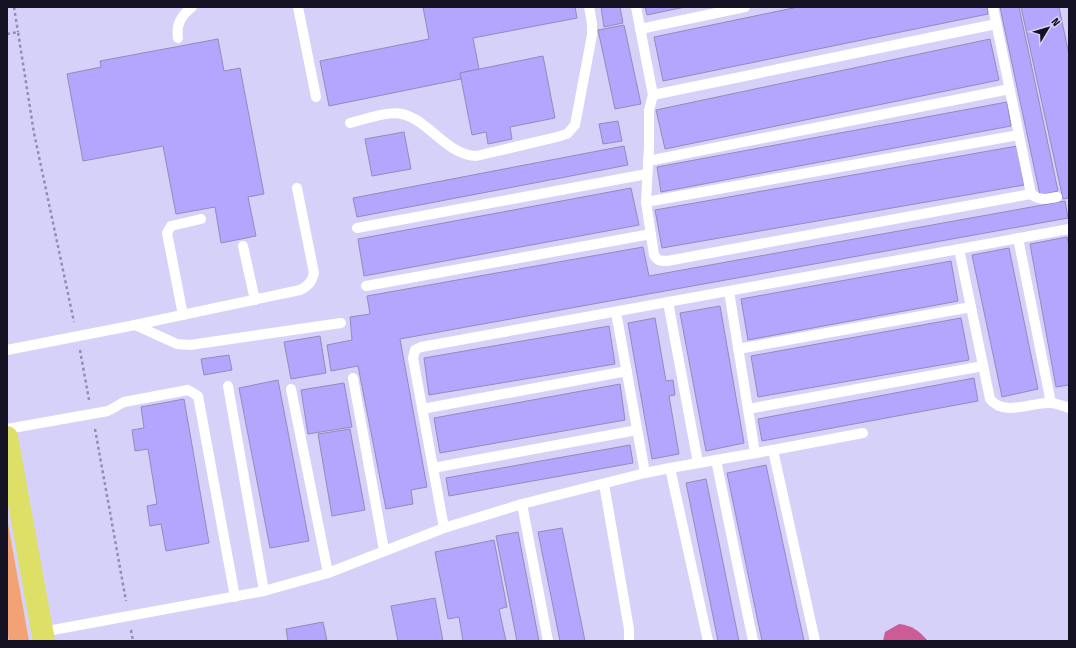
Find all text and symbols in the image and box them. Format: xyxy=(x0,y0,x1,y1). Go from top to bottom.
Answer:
north arrow xyxy=(1028,8,1068,48)
text: N xyxy=(1048,16,1063,29)

